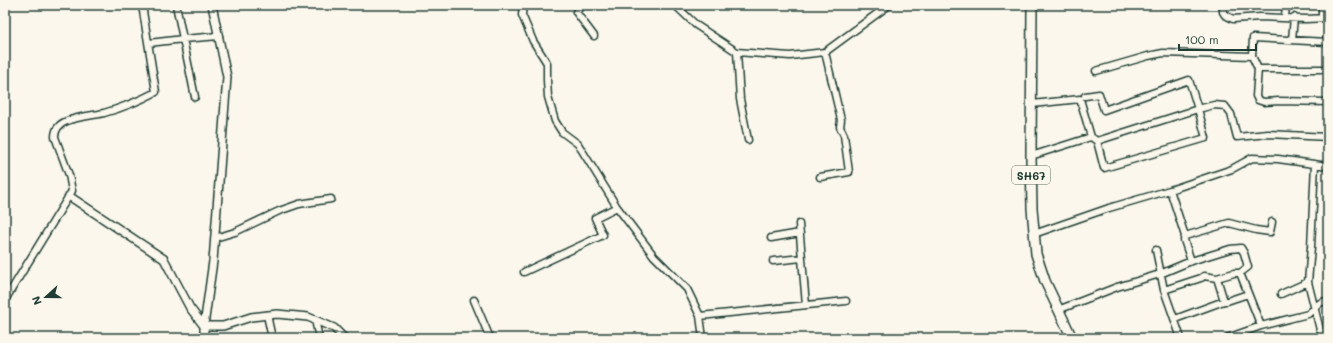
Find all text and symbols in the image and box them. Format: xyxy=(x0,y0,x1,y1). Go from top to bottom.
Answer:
scale bar xyxy=(1179,26,1256,52)
text: 100 m xyxy=(1185,31,1219,47)
road number: SH67 xyxy=(1012,166,1050,184)
north arrow xyxy=(26,277,66,317)
text: N xyxy=(28,294,45,307)

